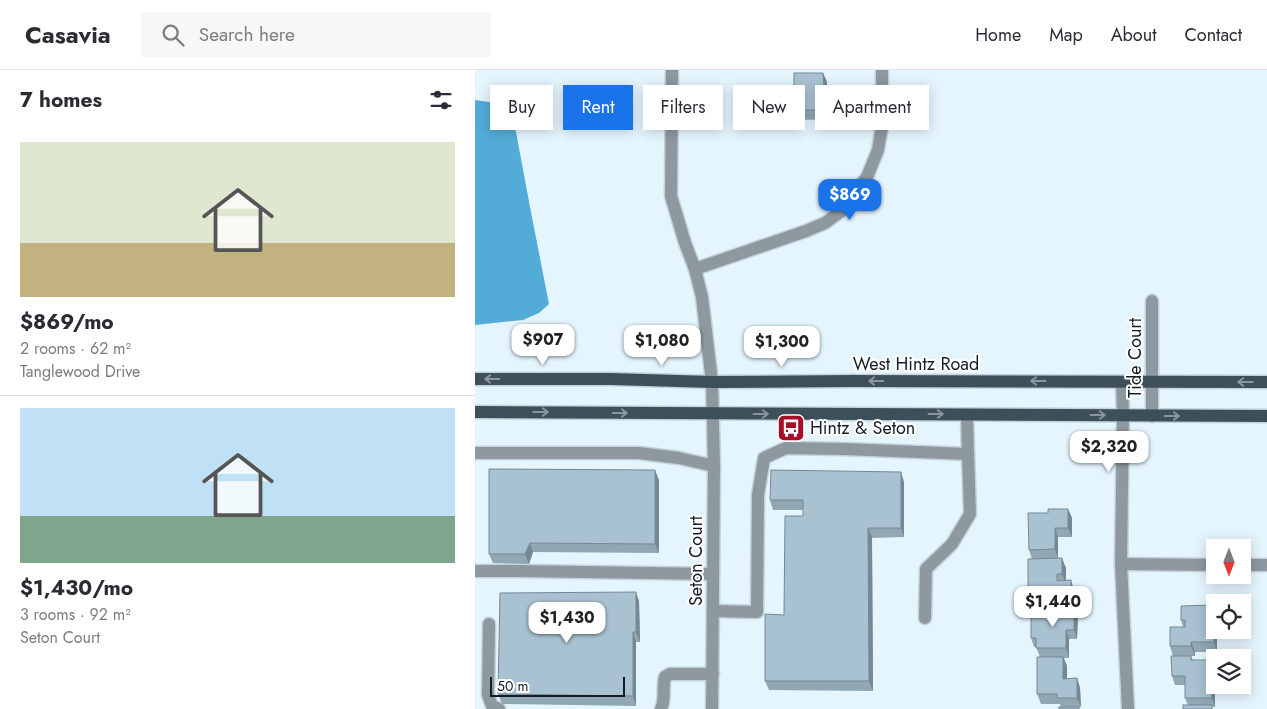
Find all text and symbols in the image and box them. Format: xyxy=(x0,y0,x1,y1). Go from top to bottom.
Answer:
search box xyxy=(141,12,491,57)
text: Casavia xyxy=(25,17,111,52)
icon: search xyxy=(159,21,187,49)
text: Search here xyxy=(199,21,295,48)
text: Home xyxy=(975,22,1021,48)
text: Map xyxy=(1049,22,1083,48)
text: About xyxy=(1111,22,1156,48)
text: Contact xyxy=(1184,22,1242,48)
text: 7 homes xyxy=(20,85,102,115)
chip: Buy xyxy=(490,85,553,130)
chip: Rent xyxy=(563,85,633,130)
chip: Filters xyxy=(643,85,723,130)
chip: New xyxy=(733,85,805,130)
chip: Apartment xyxy=(815,85,929,130)
icon: filters xyxy=(427,86,455,114)
icon: home xyxy=(193,175,283,265)
pin: $869 xyxy=(820,178,880,221)
text: $869 xyxy=(829,183,871,206)
text: $869/mo xyxy=(20,307,114,337)
street label: Tide Court xyxy=(1122,317,1148,398)
pin: $907 xyxy=(513,324,573,366)
pin: $1,080 xyxy=(621,324,703,367)
pin: $1,300 xyxy=(741,326,823,368)
text: $907 xyxy=(523,328,563,351)
text: $1,080 xyxy=(635,329,689,352)
text: $1,300 xyxy=(755,330,809,353)
text: 2 rooms · 62 m² xyxy=(20,337,131,360)
street label: West Hintz Road xyxy=(853,351,979,377)
text: Tanglewood Drive xyxy=(20,360,140,383)
one-way arrow xyxy=(484,374,500,384)
one-way arrow xyxy=(868,376,884,386)
one-way arrow xyxy=(1030,376,1046,386)
one-way arrow xyxy=(1237,377,1254,387)
one-way arrow xyxy=(532,407,548,417)
one-way arrow xyxy=(612,408,628,417)
one-way arrow xyxy=(753,409,769,418)
one-way arrow xyxy=(927,409,943,419)
one-way arrow xyxy=(1090,410,1106,420)
one-way arrow xyxy=(1163,411,1179,421)
bus stop icon: Hintz & Seton xyxy=(776,413,806,443)
place label: Hintz & Seton xyxy=(810,415,915,441)
pin: $2,320 xyxy=(1068,430,1150,473)
text: $2,320 xyxy=(1081,435,1137,458)
icon: home xyxy=(193,440,283,530)
street label: Seton Court xyxy=(683,515,709,606)
north arrow xyxy=(1206,539,1251,584)
map controls xyxy=(1206,539,1251,694)
text: $1,430/mo xyxy=(20,573,133,603)
pin: $1,440 xyxy=(1012,586,1094,628)
text: $1,440 xyxy=(1025,590,1081,613)
button: locate xyxy=(1206,594,1251,639)
pin: $1,430 xyxy=(526,602,608,644)
text: 3 rooms · 92 m² xyxy=(20,603,131,626)
text: $1,430 xyxy=(540,606,594,629)
text: Seton Court xyxy=(20,626,100,649)
button: layers xyxy=(1206,649,1251,694)
scale bar xyxy=(490,674,625,697)
text: 50 m xyxy=(497,676,528,696)

